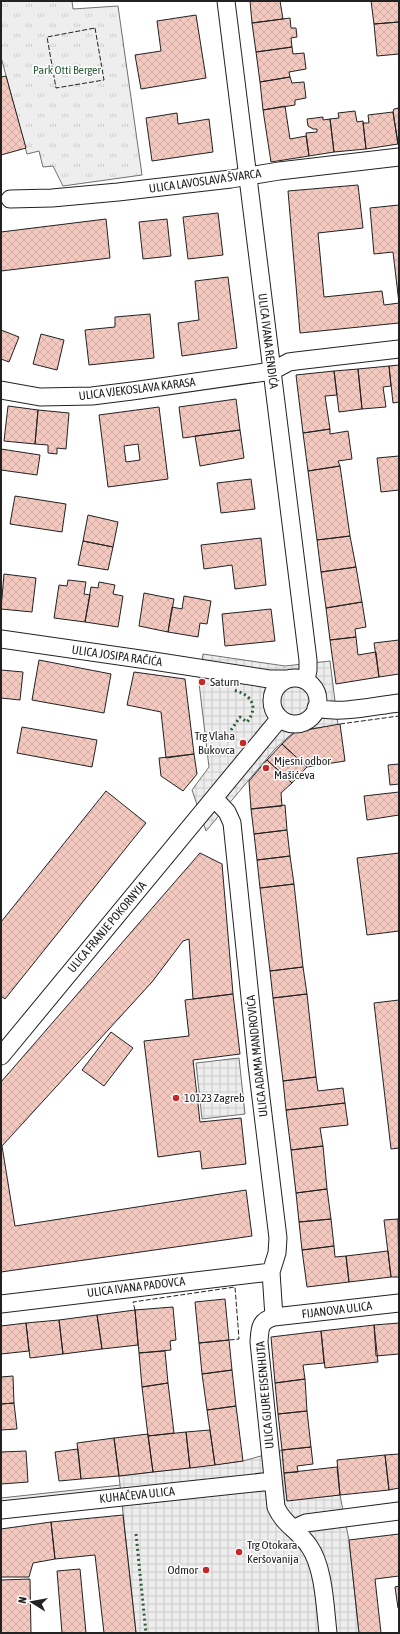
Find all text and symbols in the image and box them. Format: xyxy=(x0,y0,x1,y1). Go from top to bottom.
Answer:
park label: Park Otti Berger xyxy=(33,63,102,77)
street label: ULICA LAVOSLAVA ŠVARCA xyxy=(148,166,262,196)
street label: ULICA IVANA RENDIĆA xyxy=(255,292,281,390)
street label: ULICA VJEKOSLAVA KARASA xyxy=(78,375,196,403)
street label: ULICA JOSIPA RAČIĆA xyxy=(71,643,163,669)
place label: Saturn xyxy=(210,675,239,689)
marker: Saturn xyxy=(197,677,207,687)
place label: Trg Vlaha Bukovca xyxy=(194,729,235,757)
marker: Trg Vlaha Bukovca xyxy=(238,738,248,748)
place label: Mjesni odbor Mašićeva xyxy=(274,754,331,782)
marker: Mjesni odbor Mašićeva xyxy=(261,763,271,773)
street label: ULICA FRANJE POKORNYJA xyxy=(65,878,149,975)
street label: ULICA ADAMA MANDROVIĆA xyxy=(244,994,270,1118)
place label: 10123 Zagreb xyxy=(184,1091,245,1105)
marker: 10123 Zagreb xyxy=(171,1093,181,1103)
street label: ULICA IVANA PADOVCA xyxy=(86,1274,186,1300)
street label: FIJANOVA ULICA xyxy=(301,1299,373,1321)
street label: ULICA GJURE EISENHUTA xyxy=(253,1341,277,1449)
street label: KUHAČEVA ULICA xyxy=(99,1484,175,1506)
place label: Trg Otokara Keršovanija xyxy=(247,1538,299,1566)
marker: Trg Otokara Keršovanija xyxy=(234,1547,244,1557)
place label: Odmor xyxy=(167,1563,198,1577)
marker: Odmor xyxy=(201,1565,211,1575)
north arrow xyxy=(12,1582,52,1622)
text: N xyxy=(16,1596,29,1604)

